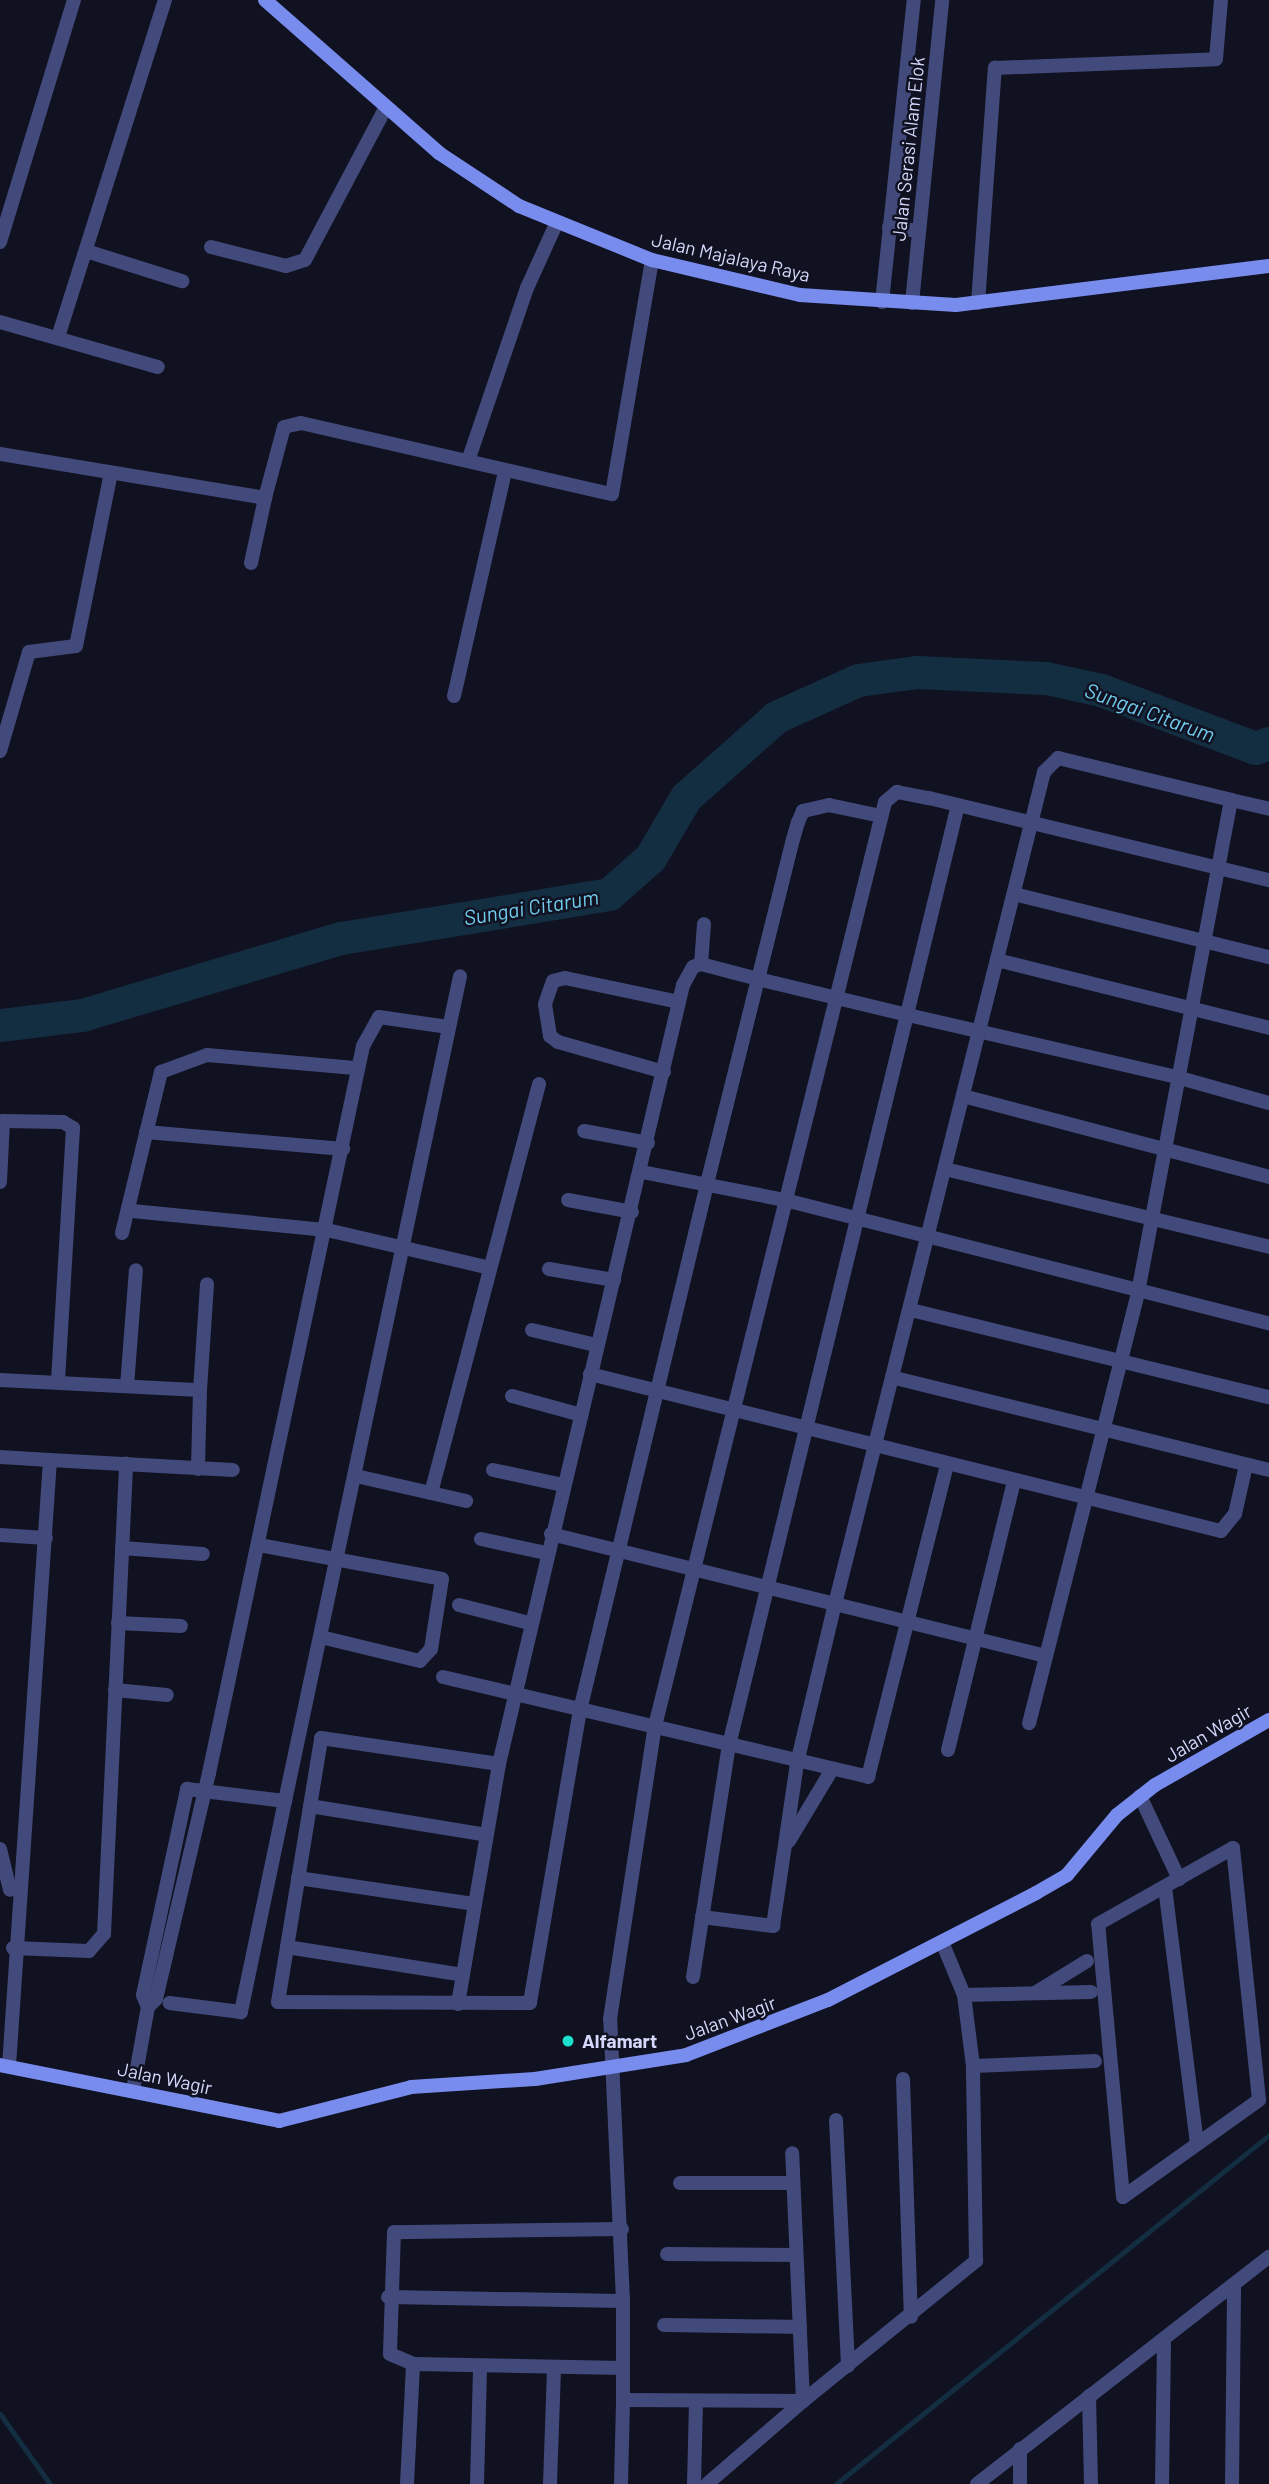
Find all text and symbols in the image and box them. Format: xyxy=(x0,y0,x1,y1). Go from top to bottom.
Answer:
street label: Jalan Serasi Alam Elok xyxy=(887,56,929,242)
street label: Jalan Majalaya Raya xyxy=(650,228,812,286)
water label: Sungai Citarum xyxy=(1082,677,1218,747)
water label: Sungai Citarum xyxy=(462,884,600,930)
street label: Jalan Wagir xyxy=(1161,1699,1255,1767)
street label: Jalan Wagir xyxy=(681,1991,779,2045)
place label: Alfamart xyxy=(582,2030,657,2052)
marker: Alfamart xyxy=(560,2033,576,2049)
street label: Jalan Wagir xyxy=(116,2057,214,2099)

